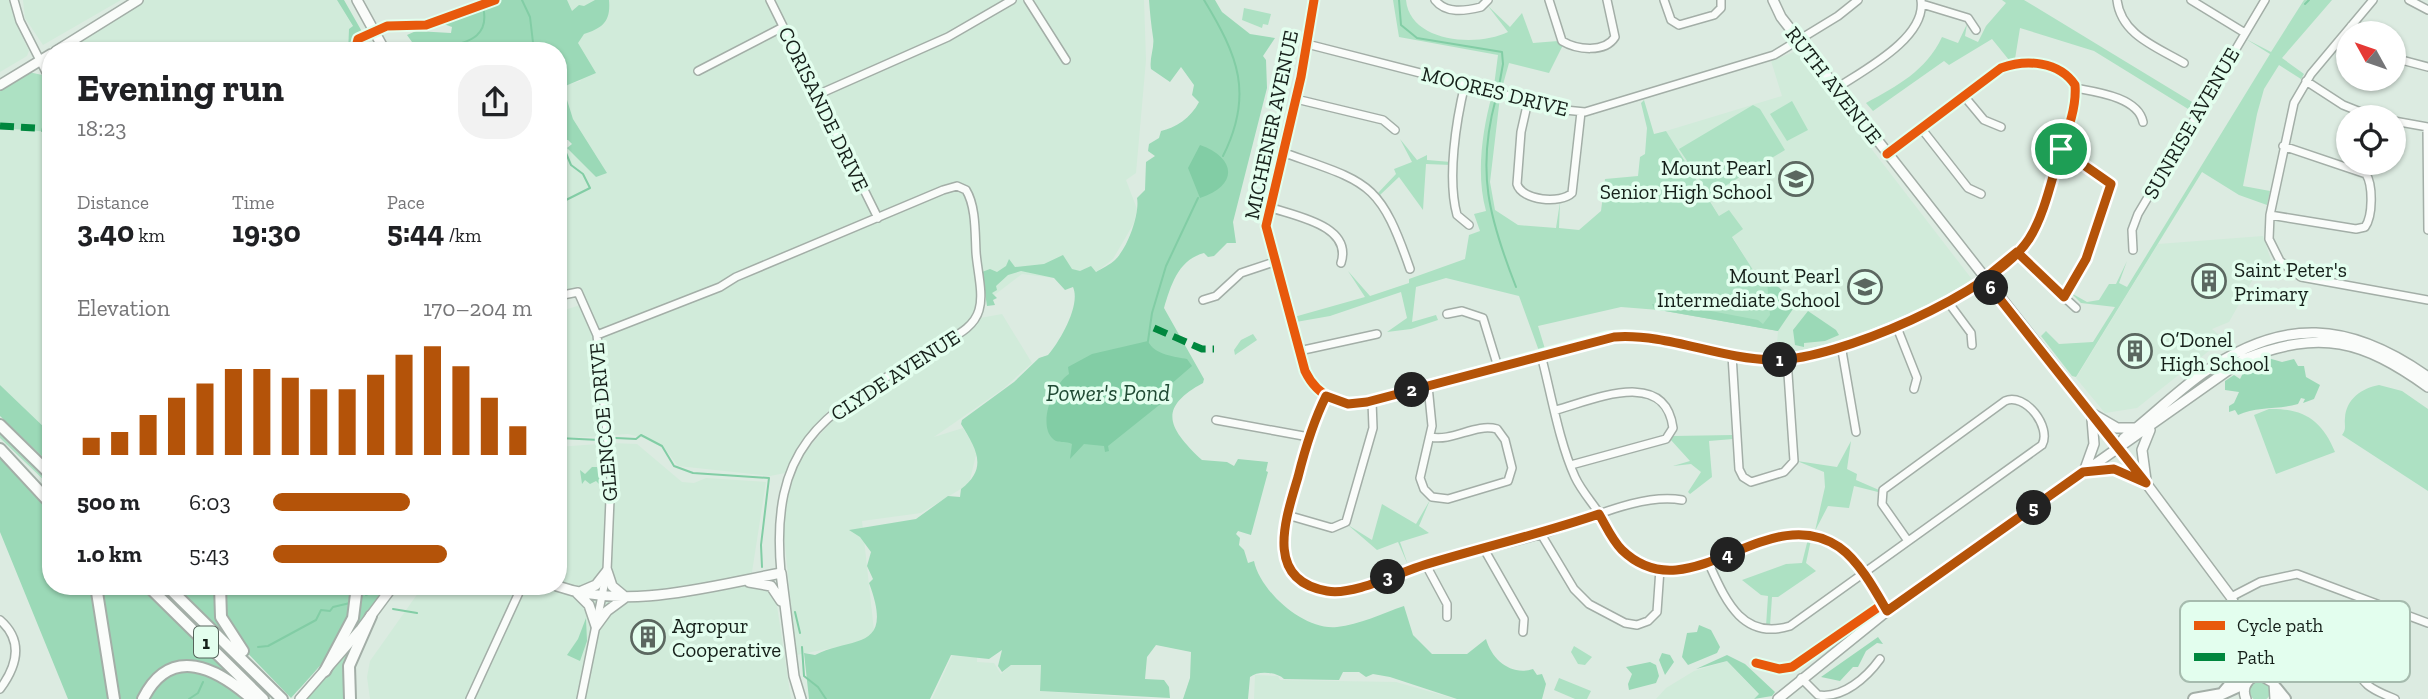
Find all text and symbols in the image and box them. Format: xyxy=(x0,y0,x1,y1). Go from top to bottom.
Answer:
street label: RUTH AVENUE xyxy=(1780,21,1888,149)
north arrow xyxy=(2336,21,2406,91)
map controls xyxy=(2336,21,2406,175)
street label: CORISANDE DRIVE xyxy=(773,23,875,195)
street label: MICHENER AVENUE xyxy=(1239,28,1303,222)
street label: SUNRISE AVENUE xyxy=(2138,43,2244,203)
street label: MOORES DRIVE xyxy=(1419,61,1571,121)
text: Evening run xyxy=(77,65,284,111)
button: share xyxy=(458,65,532,139)
button: locate xyxy=(2336,105,2406,175)
text: 18:23 xyxy=(77,114,126,142)
pin xyxy=(2031,119,2091,179)
icon: arrive xyxy=(2042,130,2080,168)
place label: Mount Pearl Senior High School xyxy=(1600,155,1772,204)
school or university icon: Mount Pearl Senior High School xyxy=(1777,160,1815,198)
text: Distance xyxy=(77,191,149,214)
text: Time xyxy=(232,191,274,214)
text: Pace xyxy=(387,191,425,214)
text: 3.40 xyxy=(77,214,134,250)
text: 19:30 xyxy=(232,214,301,250)
text: 5:44 xyxy=(387,214,444,250)
text: km xyxy=(134,224,165,247)
text: /km xyxy=(444,224,481,247)
place label: Saint Peter's Primary xyxy=(2234,257,2347,306)
building icon: Saint Peter's Primary xyxy=(2190,262,2228,300)
place label: Mount Pearl Intermediate School xyxy=(1657,263,1840,312)
school or university icon: Mount Pearl Intermediate School xyxy=(1846,268,1884,306)
pin: 6 xyxy=(1974,270,2008,306)
text: 6 xyxy=(1985,276,1996,299)
text: Elevation xyxy=(77,294,170,322)
text: 170–204 m xyxy=(423,294,532,322)
street label: CLYDE AVENUE xyxy=(826,324,964,426)
place label: O’Donel High School xyxy=(2160,327,2270,376)
building icon: O’Donel High School xyxy=(2116,332,2154,370)
street label: GLENCOE DRIVE xyxy=(584,341,622,503)
pin: 1 xyxy=(1762,342,1798,378)
text: 1 xyxy=(1776,348,1783,371)
pin: 2 xyxy=(1394,372,1430,408)
text: 2 xyxy=(1406,378,1417,401)
water label: Power's Pond xyxy=(1046,379,1170,407)
text: 500 m xyxy=(77,488,140,516)
text: 6:03 xyxy=(189,488,231,516)
pin: 5 xyxy=(2016,490,2052,526)
text: 5 xyxy=(2029,496,2038,519)
pin: 4 xyxy=(1710,538,1746,572)
text: 1.0 km xyxy=(77,540,142,568)
text: 5:43 xyxy=(189,540,230,568)
text: 4 xyxy=(1722,543,1733,566)
pin: 3 xyxy=(1370,560,1406,594)
text: 3 xyxy=(1382,565,1393,588)
legend xyxy=(2180,601,2410,682)
place label: Agropur Cooperative xyxy=(672,613,781,662)
text: Cycle path xyxy=(2237,614,2323,637)
building icon: Agropur Cooperative xyxy=(629,618,667,656)
road number: 1 xyxy=(194,626,218,657)
text: Path xyxy=(2237,646,2275,669)

